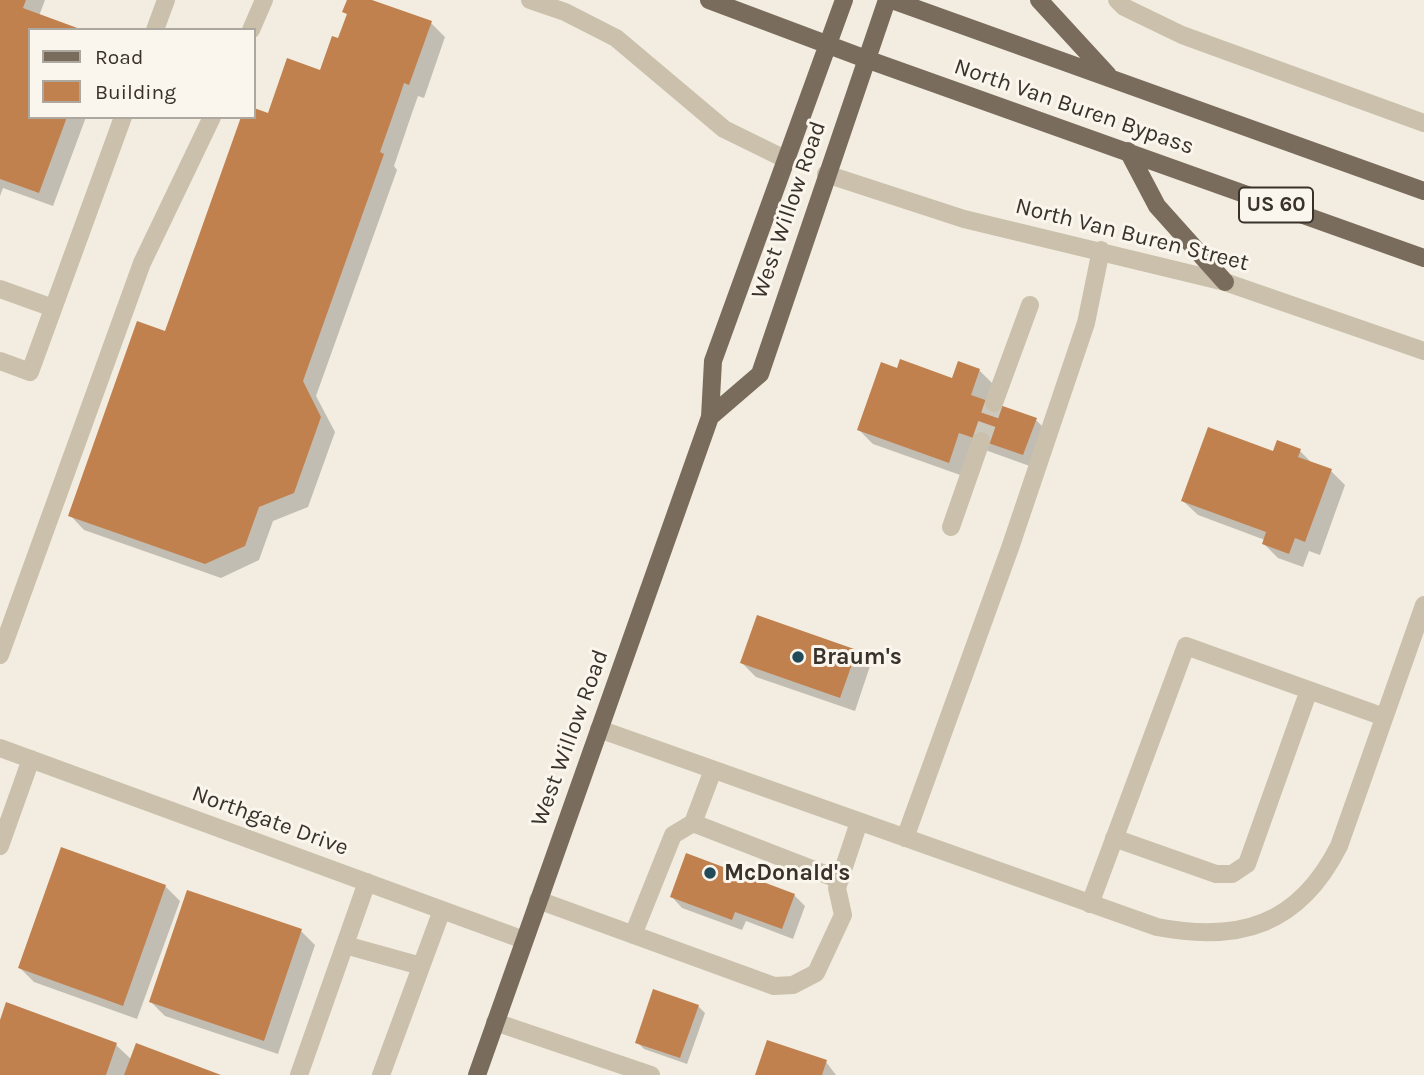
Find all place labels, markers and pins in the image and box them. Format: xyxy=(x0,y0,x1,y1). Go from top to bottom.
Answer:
place label: Braum's xyxy=(812,643,902,671)
marker: Braum's xyxy=(790,649,806,665)
place label: McDonald's xyxy=(724,859,850,887)
marker: McDonald's xyxy=(702,865,718,881)

